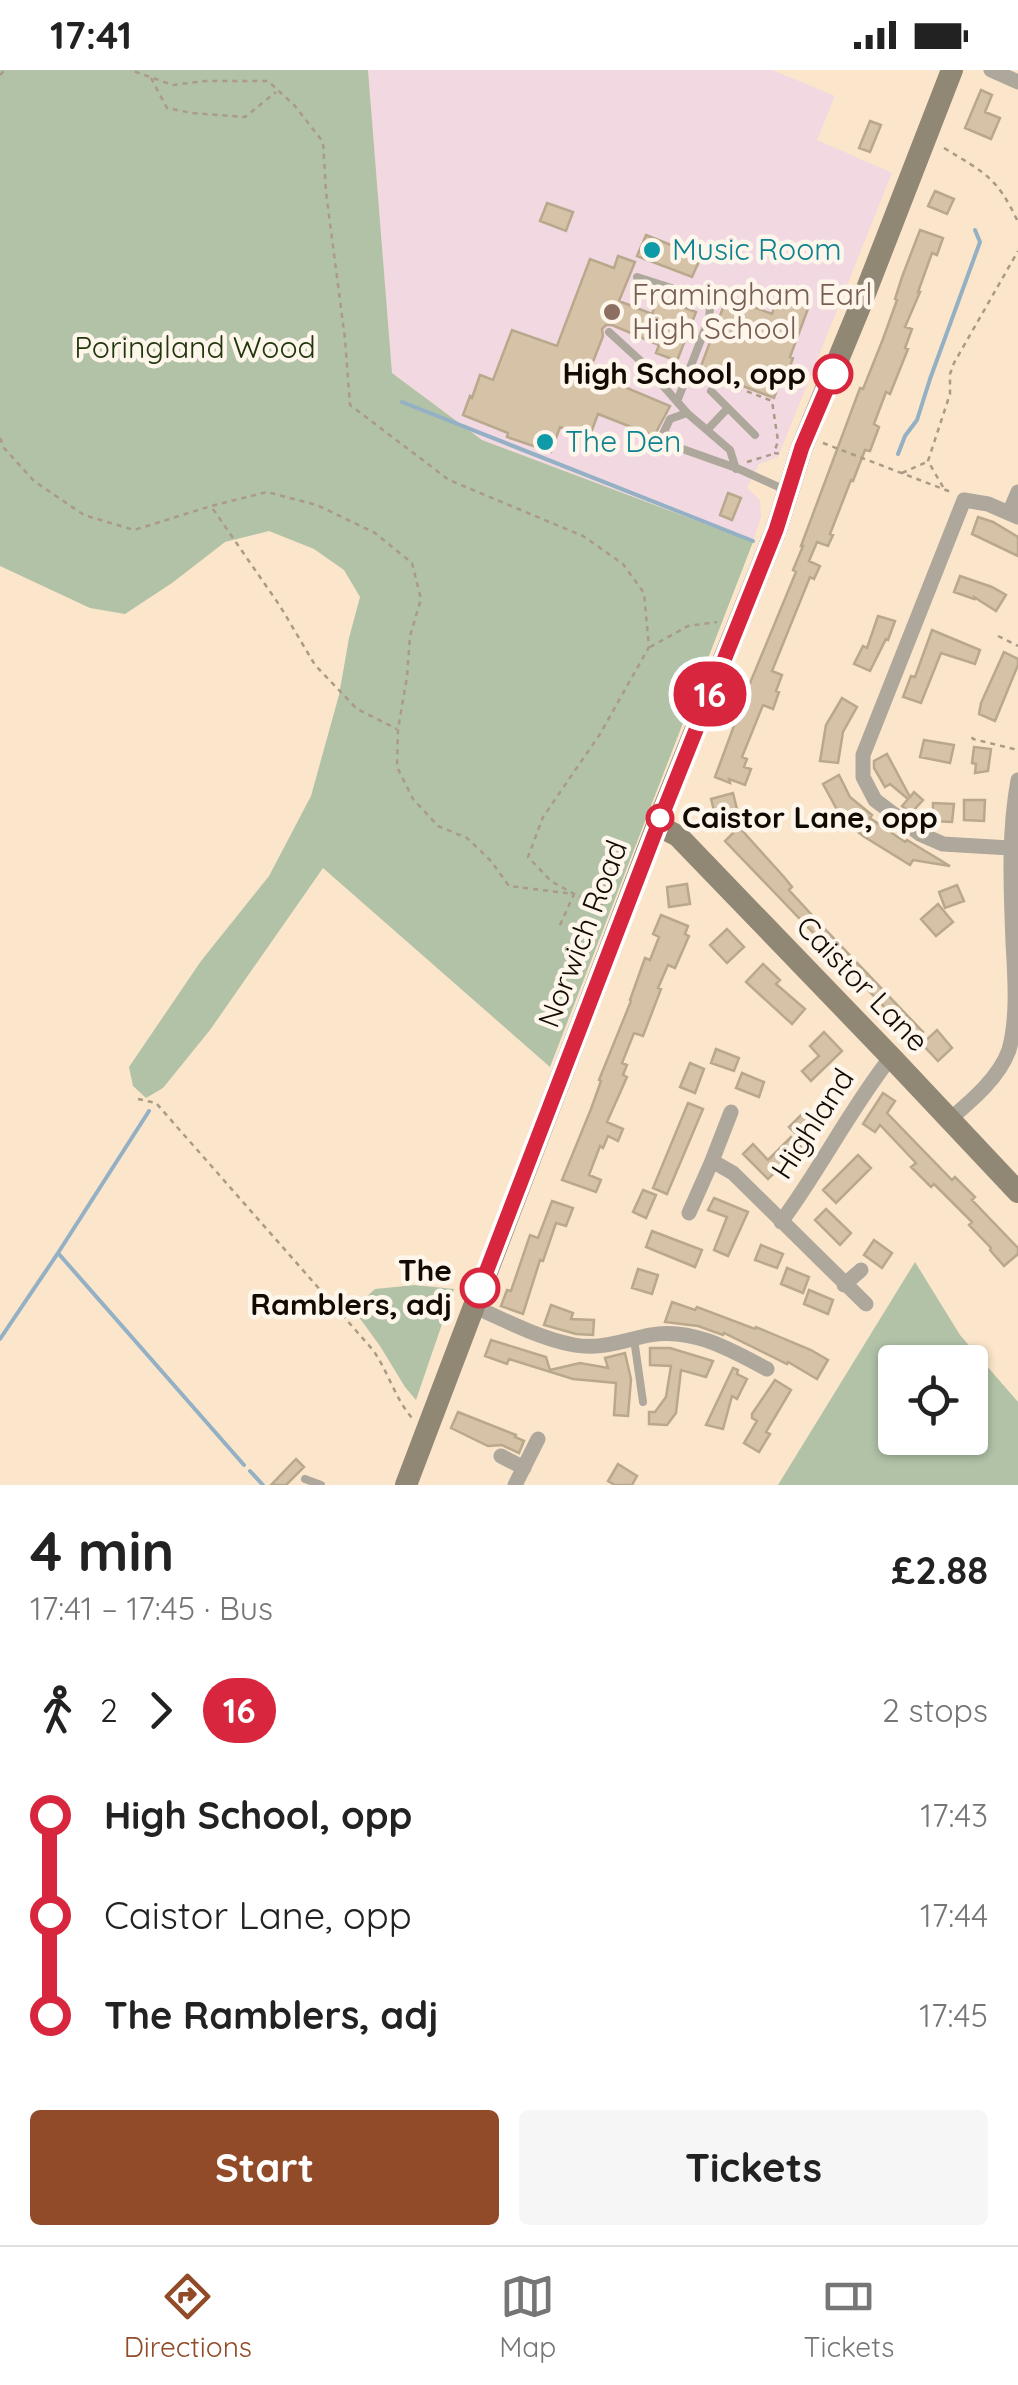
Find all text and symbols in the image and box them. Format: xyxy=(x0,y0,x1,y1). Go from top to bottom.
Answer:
text: 17:41 xyxy=(50,11,132,59)
place label: Music Room xyxy=(672,230,842,268)
marker: Music Room xyxy=(641,239,663,261)
place label: Framingham Earl High School xyxy=(632,275,872,347)
marker: Framingham Earl High School xyxy=(601,301,623,323)
park label: Poringland Wood xyxy=(74,328,316,366)
place label: High School, opp xyxy=(563,354,806,392)
marker: High School, opp xyxy=(814,355,852,393)
place label: The Den xyxy=(565,422,681,460)
marker: The Den xyxy=(534,431,556,453)
line badge: 16 xyxy=(665,662,755,726)
text: 16 xyxy=(694,672,726,716)
place label: Caistor Lane, opp xyxy=(682,798,938,836)
marker: Caistor Lane, opp xyxy=(647,805,673,831)
street label: Norwich Road xyxy=(529,835,635,1033)
street label: Caistor Lane xyxy=(788,907,937,1059)
street label: Highland xyxy=(762,1061,862,1186)
place label: The Ramblers, adj xyxy=(250,1251,452,1323)
marker: The Ramblers, adj xyxy=(461,1269,499,1307)
map controls xyxy=(878,1345,988,1455)
button: locate xyxy=(878,1345,988,1455)
text: 4 min xyxy=(30,1516,174,1585)
text: £2.88 xyxy=(892,1546,988,1594)
text: 17:41 – 17:45 · Bus xyxy=(30,1588,273,1628)
icon: walk xyxy=(30,1683,85,1738)
icon: forward xyxy=(133,1683,188,1738)
text: 16 xyxy=(223,1688,256,1732)
text: 2 xyxy=(100,1690,118,1730)
text: 2 stops xyxy=(882,1690,988,1730)
text: High School, opp xyxy=(104,1791,412,1839)
text: 17:43 xyxy=(920,1795,988,1835)
text: Caistor Lane, opp xyxy=(104,1891,412,1939)
text: 17:44 xyxy=(920,1895,988,1935)
text: The Ramblers, adj xyxy=(104,1991,439,2039)
text: 17:45 xyxy=(919,1995,988,2035)
button: Start xyxy=(30,2110,499,2225)
button: Tickets xyxy=(519,2110,988,2225)
tab: Directions xyxy=(124,2269,252,2364)
tab: Map xyxy=(499,2269,556,2364)
tab: Tickets xyxy=(804,2269,894,2364)

